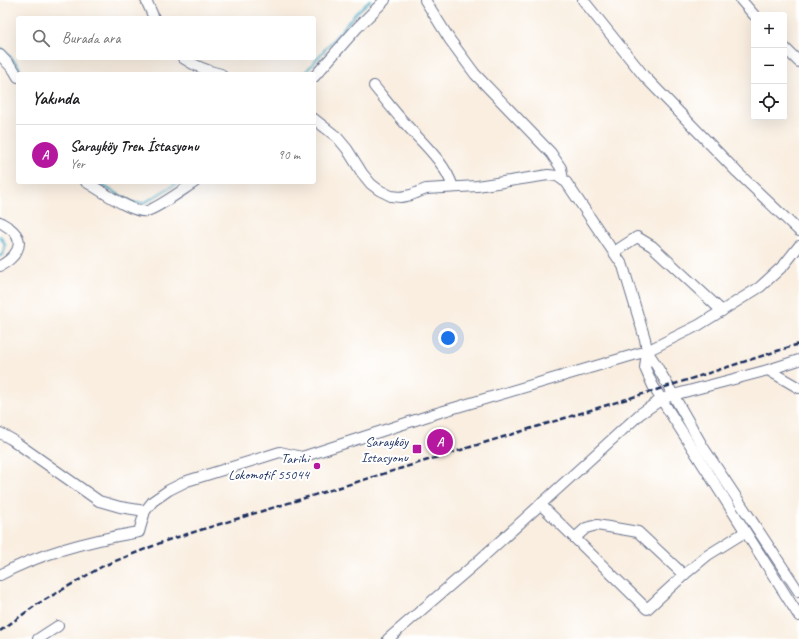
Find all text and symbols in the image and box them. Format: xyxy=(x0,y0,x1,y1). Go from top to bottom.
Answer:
map controls xyxy=(751,12,787,120)
button: + xyxy=(751,12,787,48)
search box xyxy=(16,16,316,60)
icon: search xyxy=(30,27,52,49)
text: Burada ara xyxy=(62,29,120,48)
button: − xyxy=(751,48,787,84)
button: locate xyxy=(751,84,787,120)
text: Yakında xyxy=(32,88,79,109)
text: Sarayköy Tren İstasyonu xyxy=(70,137,198,156)
text: A xyxy=(42,147,48,163)
text: 90 m xyxy=(278,147,300,163)
text: Yer xyxy=(70,156,85,172)
your location xyxy=(438,328,458,348)
pin: A xyxy=(427,427,453,457)
place label: Sarayköy Istasyonu xyxy=(361,433,409,466)
marker: Sarayköy Istasyonu xyxy=(411,443,423,455)
place label: Tarihi Lokomotif 55044 xyxy=(228,450,311,483)
marker: Tarihi Lokomotif 55044 xyxy=(312,461,322,471)

